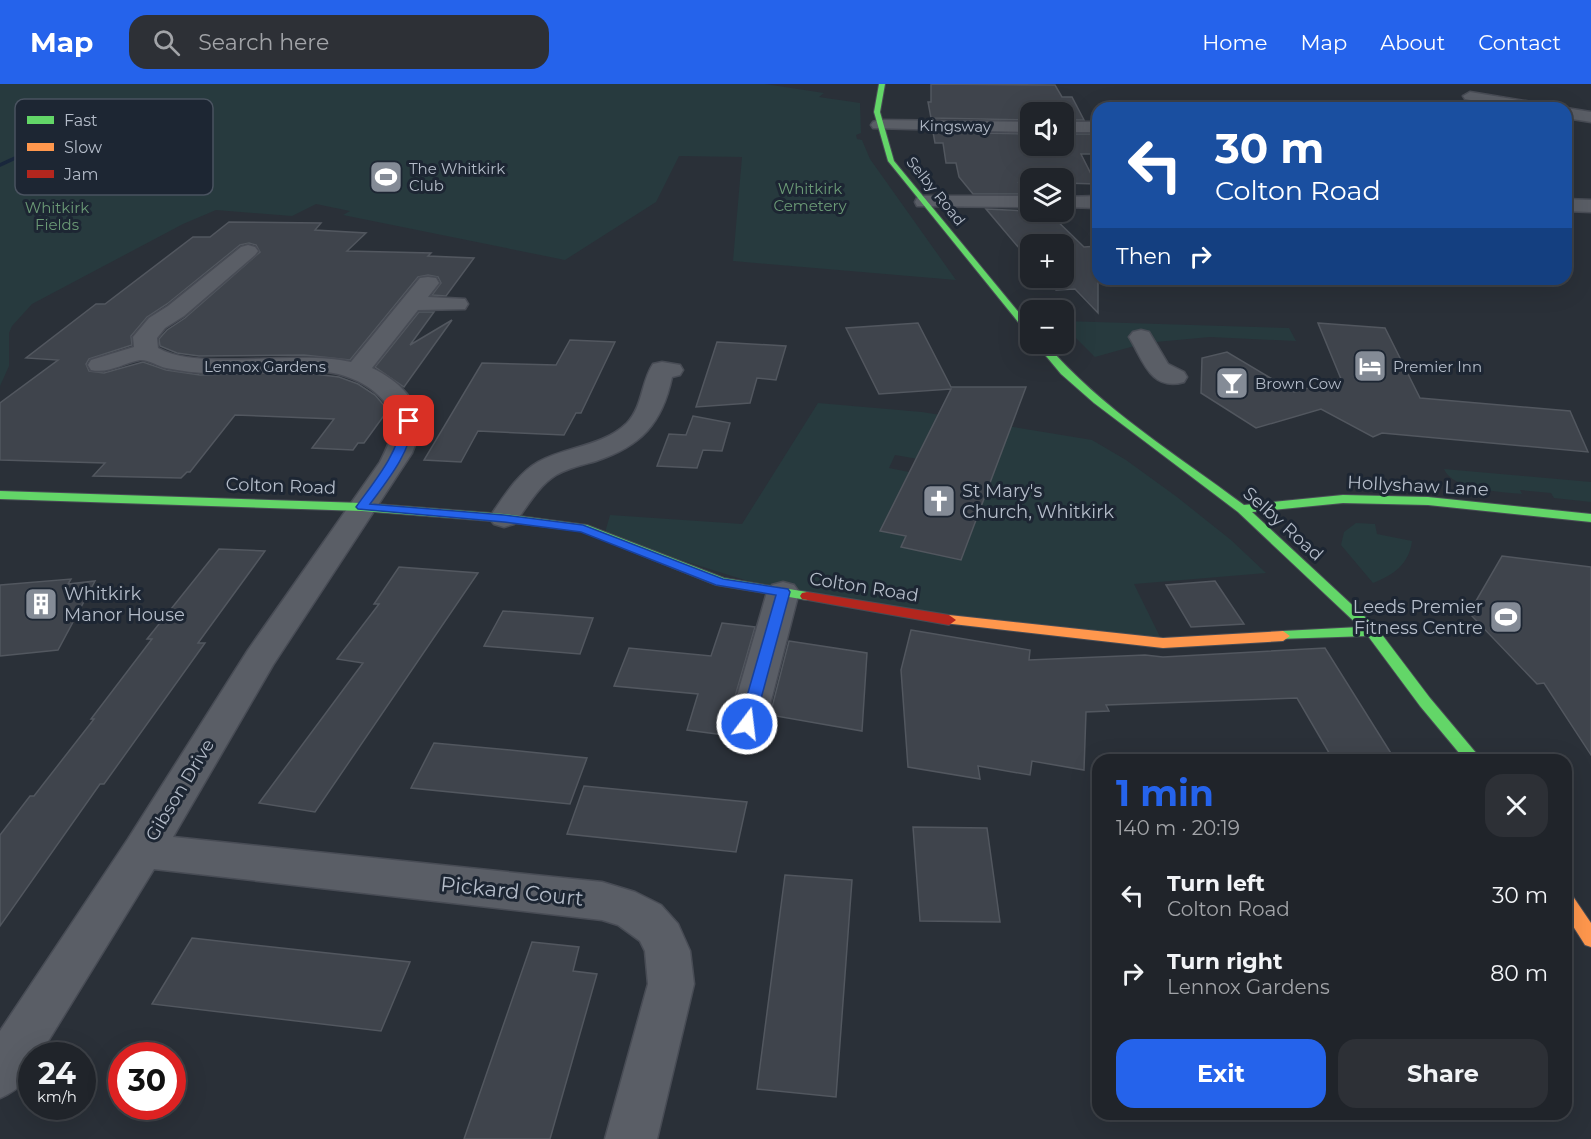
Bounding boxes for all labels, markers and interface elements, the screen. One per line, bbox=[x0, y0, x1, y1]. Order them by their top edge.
search box bbox=[129, 15, 549, 69]
text: Map bbox=[30, 25, 93, 59]
icon: search bbox=[150, 26, 183, 59]
text: Search here bbox=[198, 29, 329, 56]
text: Home bbox=[1202, 30, 1267, 55]
text: Map bbox=[1300, 30, 1347, 55]
text: About bbox=[1380, 30, 1445, 55]
text: Contact bbox=[1478, 30, 1561, 55]
legend bbox=[15, 99, 213, 195]
map controls bbox=[1020, 102, 1074, 354]
button: sound bbox=[1020, 102, 1074, 156]
text: Fast bbox=[64, 111, 98, 130]
street label: Kingsway bbox=[919, 116, 992, 136]
text: 30 m bbox=[1215, 122, 1324, 174]
icon: left bbox=[1116, 126, 1194, 204]
text: Slow bbox=[64, 138, 102, 157]
street label: Selby Road bbox=[902, 153, 970, 229]
sports icon: The Whitkirk Club bbox=[368, 159, 404, 195]
place label: The Whitkirk Club bbox=[409, 159, 505, 195]
text: Jam bbox=[63, 165, 98, 184]
button: layers bbox=[1020, 168, 1074, 222]
text: Colton Road bbox=[1215, 174, 1381, 207]
park label: Whitkirk Cemetery bbox=[773, 179, 847, 215]
park label: Whitkirk Fields bbox=[25, 198, 89, 234]
button: + bbox=[1020, 234, 1074, 288]
icon: right bbox=[1184, 240, 1217, 273]
text: Then bbox=[1116, 243, 1172, 270]
button: − bbox=[1020, 300, 1074, 354]
hotel icon: Premier Inn bbox=[1352, 348, 1388, 384]
street label: Lennox Gardens bbox=[204, 357, 326, 376]
place label: Premier Inn bbox=[1393, 357, 1482, 376]
bar icon: Brown Cow bbox=[1214, 365, 1250, 401]
place label: Brown Cow bbox=[1255, 374, 1342, 393]
pin bbox=[383, 395, 434, 446]
icon: arrive bbox=[392, 404, 425, 437]
street label: Hollyshaw Lane bbox=[1347, 471, 1489, 501]
street label: Colton Road bbox=[225, 473, 337, 499]
place label: St Mary's Church, Whitkirk bbox=[962, 480, 1114, 523]
street label: Selby Road bbox=[1238, 482, 1328, 566]
church icon: St Mary's Church, Whitkirk bbox=[921, 483, 957, 519]
street label: Colton Road bbox=[808, 567, 920, 607]
place label: Whitkirk Manor House bbox=[64, 583, 185, 626]
building icon: Whitkirk Manor House bbox=[23, 586, 59, 622]
place label: Leeds Premier Fitness Centre bbox=[1353, 596, 1483, 639]
sports icon: Leeds Premier Fitness Centre bbox=[1488, 599, 1524, 635]
position arrow bbox=[715, 692, 779, 756]
street label: Gibson Drive bbox=[141, 735, 219, 845]
text: 1 min bbox=[1116, 771, 1214, 815]
button: close bbox=[1485, 774, 1548, 837]
text: 140 m · 20:19 bbox=[1116, 816, 1240, 840]
text: Turn left bbox=[1167, 870, 1265, 897]
street label: Pickard Court bbox=[439, 871, 585, 911]
icon: left bbox=[1116, 879, 1149, 912]
text: 30 m bbox=[1492, 882, 1548, 909]
text: Colton Road bbox=[1167, 897, 1290, 921]
text: Turn right bbox=[1167, 948, 1282, 975]
icon: right bbox=[1116, 957, 1149, 990]
text: 80 m bbox=[1490, 960, 1548, 987]
text: Lennox Gardens bbox=[1167, 975, 1330, 999]
button: Exit bbox=[1116, 1039, 1326, 1108]
button: Share bbox=[1338, 1039, 1548, 1108]
speed limit sign: 30 bbox=[108, 1042, 186, 1120]
text: 24 bbox=[38, 1055, 76, 1092]
text: km/h bbox=[37, 1087, 77, 1106]

